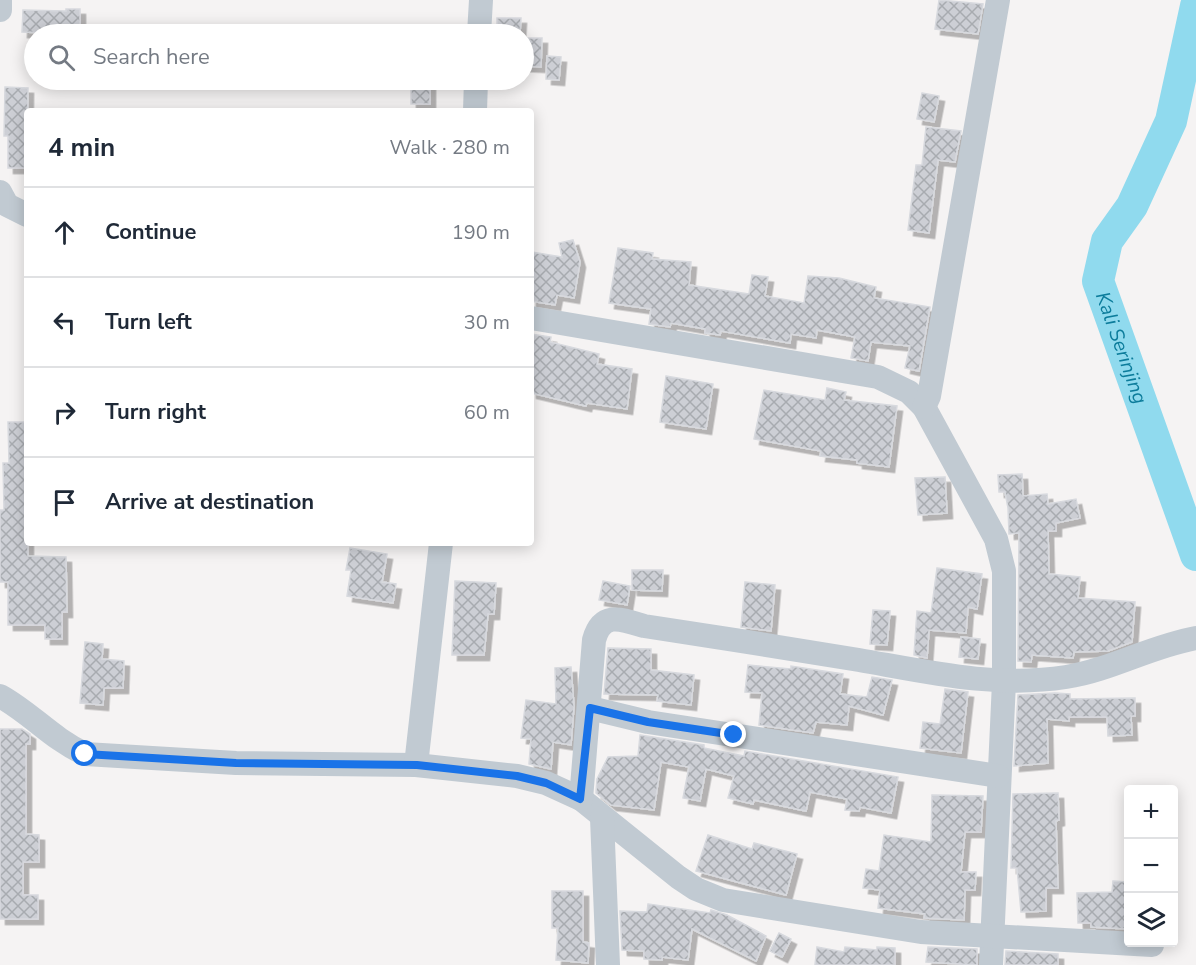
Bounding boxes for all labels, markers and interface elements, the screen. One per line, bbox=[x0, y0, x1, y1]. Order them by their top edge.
search box bbox=[24, 24, 534, 90]
icon: search bbox=[45, 41, 78, 74]
text: Search here bbox=[93, 42, 210, 72]
text: 4 min bbox=[48, 130, 115, 165]
text: Walk · 280 m bbox=[390, 134, 510, 161]
icon: ahead bbox=[48, 216, 81, 249]
text: Continue bbox=[105, 217, 196, 247]
text: 190 m bbox=[452, 219, 510, 246]
water label: Kali Serinjing bbox=[1089, 288, 1154, 408]
icon: left bbox=[48, 306, 81, 339]
text: Turn left bbox=[105, 307, 192, 337]
text: 30 m bbox=[464, 309, 510, 336]
icon: right bbox=[48, 396, 81, 429]
text: Turn right bbox=[105, 397, 206, 427]
text: 60 m bbox=[464, 399, 510, 426]
icon: arrive bbox=[48, 486, 81, 519]
text: Arrive at destination bbox=[105, 487, 314, 517]
route end bbox=[720, 721, 746, 747]
route start bbox=[71, 740, 97, 766]
map controls bbox=[1124, 785, 1178, 947]
button: + bbox=[1124, 785, 1178, 839]
button: − bbox=[1124, 839, 1178, 893]
button: layers bbox=[1124, 893, 1178, 947]

